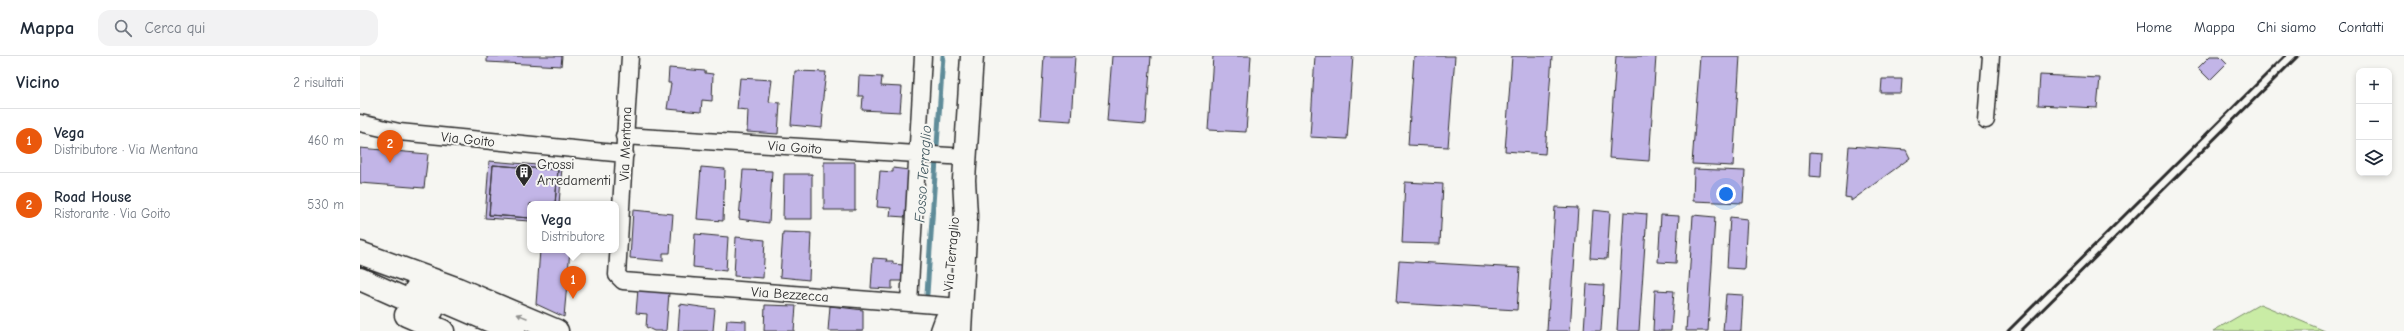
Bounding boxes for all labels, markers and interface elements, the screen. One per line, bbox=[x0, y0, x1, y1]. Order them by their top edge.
search box bbox=[98, 10, 378, 46]
text: Mappa bbox=[20, 17, 74, 39]
icon: search bbox=[112, 17, 134, 39]
text: Cerca qui bbox=[144, 19, 205, 37]
text: Home bbox=[2136, 19, 2172, 36]
text: Mappa bbox=[2194, 19, 2235, 36]
text: Chi siamo bbox=[2257, 19, 2316, 36]
text: Contatti bbox=[2338, 19, 2384, 36]
map controls bbox=[2356, 68, 2392, 176]
button: + bbox=[2356, 68, 2392, 104]
text: Vicino bbox=[16, 73, 59, 92]
text: 2 risultati bbox=[293, 75, 344, 90]
button: − bbox=[2356, 104, 2392, 140]
street label: Via Mentana bbox=[616, 106, 635, 182]
text: Vega bbox=[54, 124, 84, 142]
water label: Fosso Terraglio bbox=[911, 125, 935, 223]
street label: Via Goito bbox=[440, 128, 496, 151]
pin: 2 bbox=[377, 130, 403, 163]
text: 1 bbox=[26, 133, 32, 148]
text: 460 m bbox=[308, 133, 344, 148]
street label: Via Goito bbox=[767, 137, 823, 158]
button: layers bbox=[2356, 140, 2392, 176]
text: Distributore · Via Mentana bbox=[54, 142, 198, 157]
place label: Grossi Arredamenti bbox=[537, 156, 611, 189]
building icon: Grossi Arredamenti bbox=[514, 162, 534, 187]
your location bbox=[1716, 184, 1736, 204]
text: Road House bbox=[54, 188, 131, 206]
text: 2 bbox=[26, 197, 32, 212]
text: 530 m bbox=[307, 197, 344, 212]
popup bbox=[527, 201, 619, 253]
text: Ristorante · Via Goito bbox=[54, 206, 170, 221]
text: Vega bbox=[541, 211, 572, 229]
street label: Via Terraglio bbox=[940, 216, 963, 292]
text: Distributore bbox=[541, 229, 605, 244]
pin: 1 bbox=[560, 266, 586, 299]
street label: Via Bezzecca bbox=[751, 283, 829, 306]
one-way arrow bbox=[515, 312, 527, 318]

